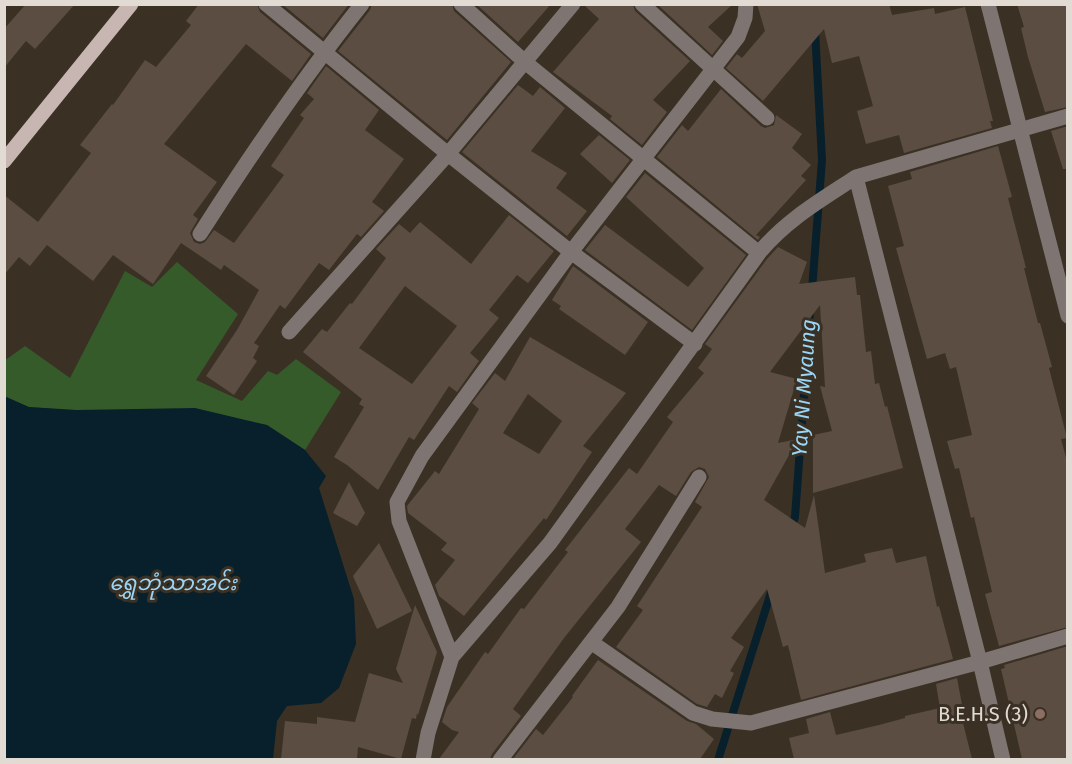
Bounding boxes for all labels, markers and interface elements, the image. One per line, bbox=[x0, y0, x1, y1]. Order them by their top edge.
water label: Yay Ni Myaung bbox=[786, 318, 822, 458]
water label: ရွှေဘုံသာအင်း bbox=[109, 568, 239, 600]
place label: B.E.H.S (3) bbox=[938, 702, 1028, 726]
marker: B.E.H.S (3) bbox=[1033, 707, 1047, 721]

